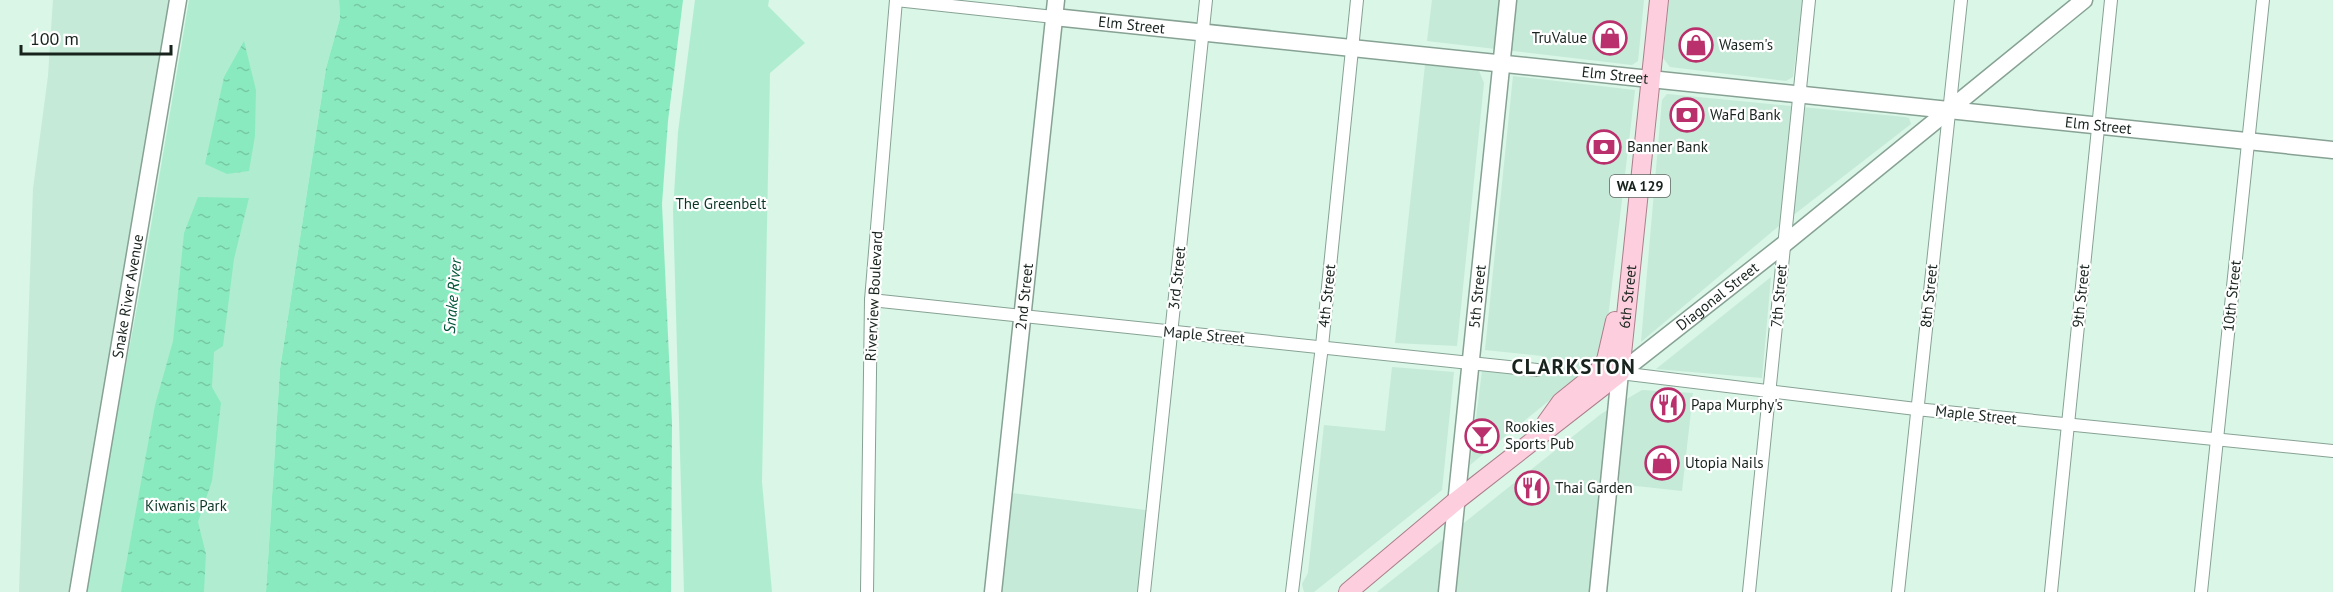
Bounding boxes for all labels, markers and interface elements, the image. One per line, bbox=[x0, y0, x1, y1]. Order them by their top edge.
street label: Elm Street bbox=[1097, 12, 1166, 37]
scale bar bbox=[21, 18, 171, 56]
shop icon: TruValue bbox=[1592, 20, 1628, 56]
text: 100 m bbox=[30, 27, 79, 50]
shop icon: Wasem's bbox=[1678, 27, 1714, 63]
place label: TruValue bbox=[1532, 28, 1587, 47]
place label: Wasem's bbox=[1719, 35, 1773, 54]
street label: Elm Street bbox=[1581, 62, 1649, 88]
bank icon: WaFd Bank bbox=[1669, 97, 1705, 133]
place label: WaFd Bank bbox=[1710, 105, 1781, 124]
street label: Elm Street bbox=[2064, 112, 2133, 138]
bank icon: Banner Bank bbox=[1586, 129, 1622, 165]
place label: Banner Bank bbox=[1627, 137, 1709, 156]
road number: WA 129 bbox=[1610, 175, 1670, 197]
park label: The Greenbelt bbox=[676, 194, 766, 213]
street label: Riverview Boulevard bbox=[861, 230, 886, 362]
street label: Snake River Avenue bbox=[108, 233, 147, 360]
street label: 3rd Street bbox=[1164, 245, 1189, 311]
water label: Snake River bbox=[439, 256, 465, 334]
street label: Diagonal Street bbox=[1672, 258, 1762, 334]
street label: 10th Street bbox=[2218, 259, 2245, 333]
street label: 2nd Street bbox=[1011, 262, 1037, 331]
street label: 4th Street bbox=[1314, 263, 1339, 329]
street label: 8th Street bbox=[1916, 263, 1941, 329]
street label: 9th Street bbox=[2068, 263, 2093, 329]
street label: 5th Street bbox=[1464, 264, 1490, 329]
street label: 6th Street bbox=[1615, 264, 1640, 329]
street label: 7th Street bbox=[1766, 264, 1791, 328]
street label: Maple Street bbox=[1162, 321, 1246, 348]
district label: CLARKSTON bbox=[1512, 353, 1636, 380]
restaurant icon: Papa Murphy's bbox=[1650, 387, 1686, 423]
place label: Papa Murphy's bbox=[1691, 395, 1783, 414]
street label: Maple Street bbox=[1934, 401, 2018, 428]
place label: Rookies Sports Pub bbox=[1505, 417, 1574, 453]
bar icon: Rookies Sports Pub bbox=[1464, 418, 1500, 454]
shop icon: Utopia Nails bbox=[1644, 445, 1680, 481]
place label: Utopia Nails bbox=[1685, 453, 1764, 472]
restaurant icon: Thai Garden bbox=[1514, 470, 1550, 506]
place label: Thai Garden bbox=[1555, 478, 1633, 497]
park label: Kiwanis Park bbox=[145, 496, 228, 515]

